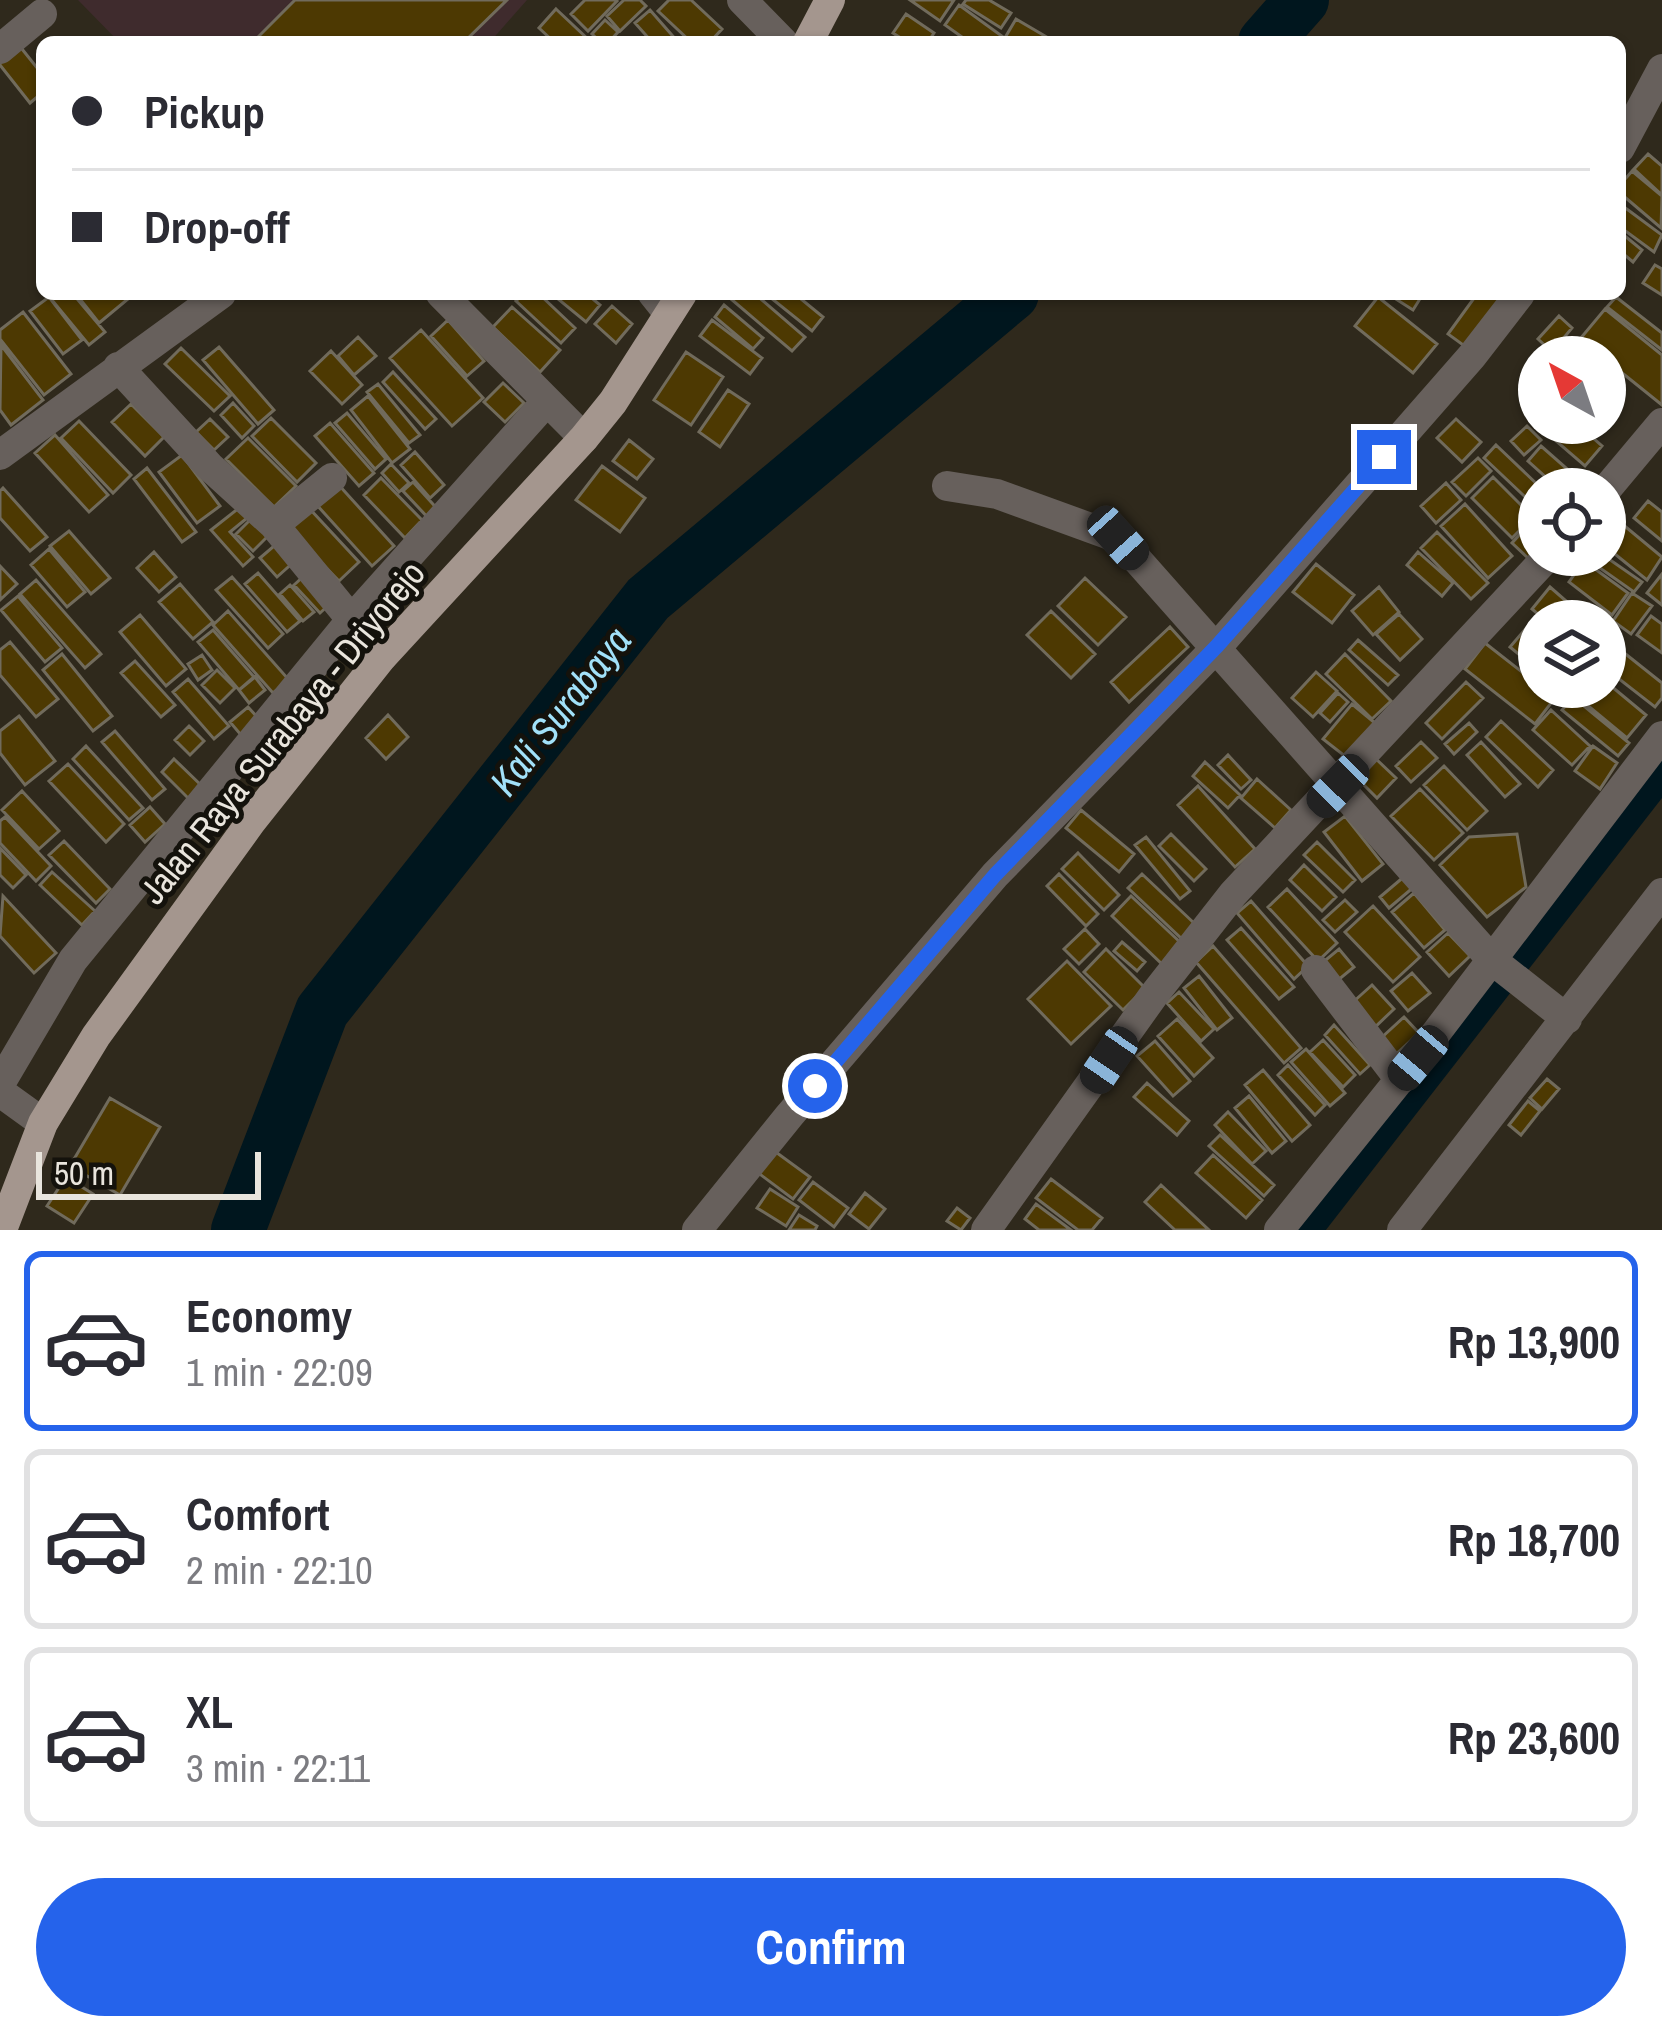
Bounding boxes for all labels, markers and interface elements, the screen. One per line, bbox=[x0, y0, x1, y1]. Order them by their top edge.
text: Pickup bbox=[144, 81, 265, 142]
text: Drop-off bbox=[144, 196, 290, 257]
north arrow bbox=[1518, 336, 1626, 444]
map controls bbox=[1518, 336, 1626, 708]
route end bbox=[1357, 430, 1411, 484]
button: locate bbox=[1518, 468, 1626, 576]
car bbox=[1081, 499, 1155, 577]
street label: Jalan Raya Surabaya - Driyorejo bbox=[129, 550, 435, 914]
button: layers bbox=[1518, 600, 1626, 708]
water label: Kali Surabaya bbox=[478, 616, 642, 806]
car bbox=[1300, 748, 1376, 824]
car bbox=[1381, 1019, 1455, 1097]
car bbox=[1074, 1020, 1144, 1100]
route start bbox=[788, 1059, 842, 1113]
scale bar bbox=[36, 1146, 261, 1199]
text: 50 m bbox=[54, 1151, 114, 1195]
text: Economy bbox=[186, 1285, 352, 1346]
icon: car bbox=[42, 1287, 150, 1395]
text: Rp 13,900 bbox=[1448, 1311, 1620, 1372]
text: 1 min · 22:09 bbox=[186, 1346, 373, 1398]
text: Comfort bbox=[186, 1483, 329, 1544]
icon: car bbox=[42, 1485, 150, 1593]
text: Rp 18,700 bbox=[1448, 1509, 1620, 1570]
text: 2 min · 22:10 bbox=[186, 1544, 373, 1596]
text: XL bbox=[186, 1681, 233, 1742]
icon: car bbox=[42, 1683, 150, 1791]
text: Rp 23,600 bbox=[1448, 1707, 1620, 1768]
text: 3 min · 22:11 bbox=[186, 1742, 370, 1794]
button: Confirm bbox=[36, 1878, 1626, 2016]

